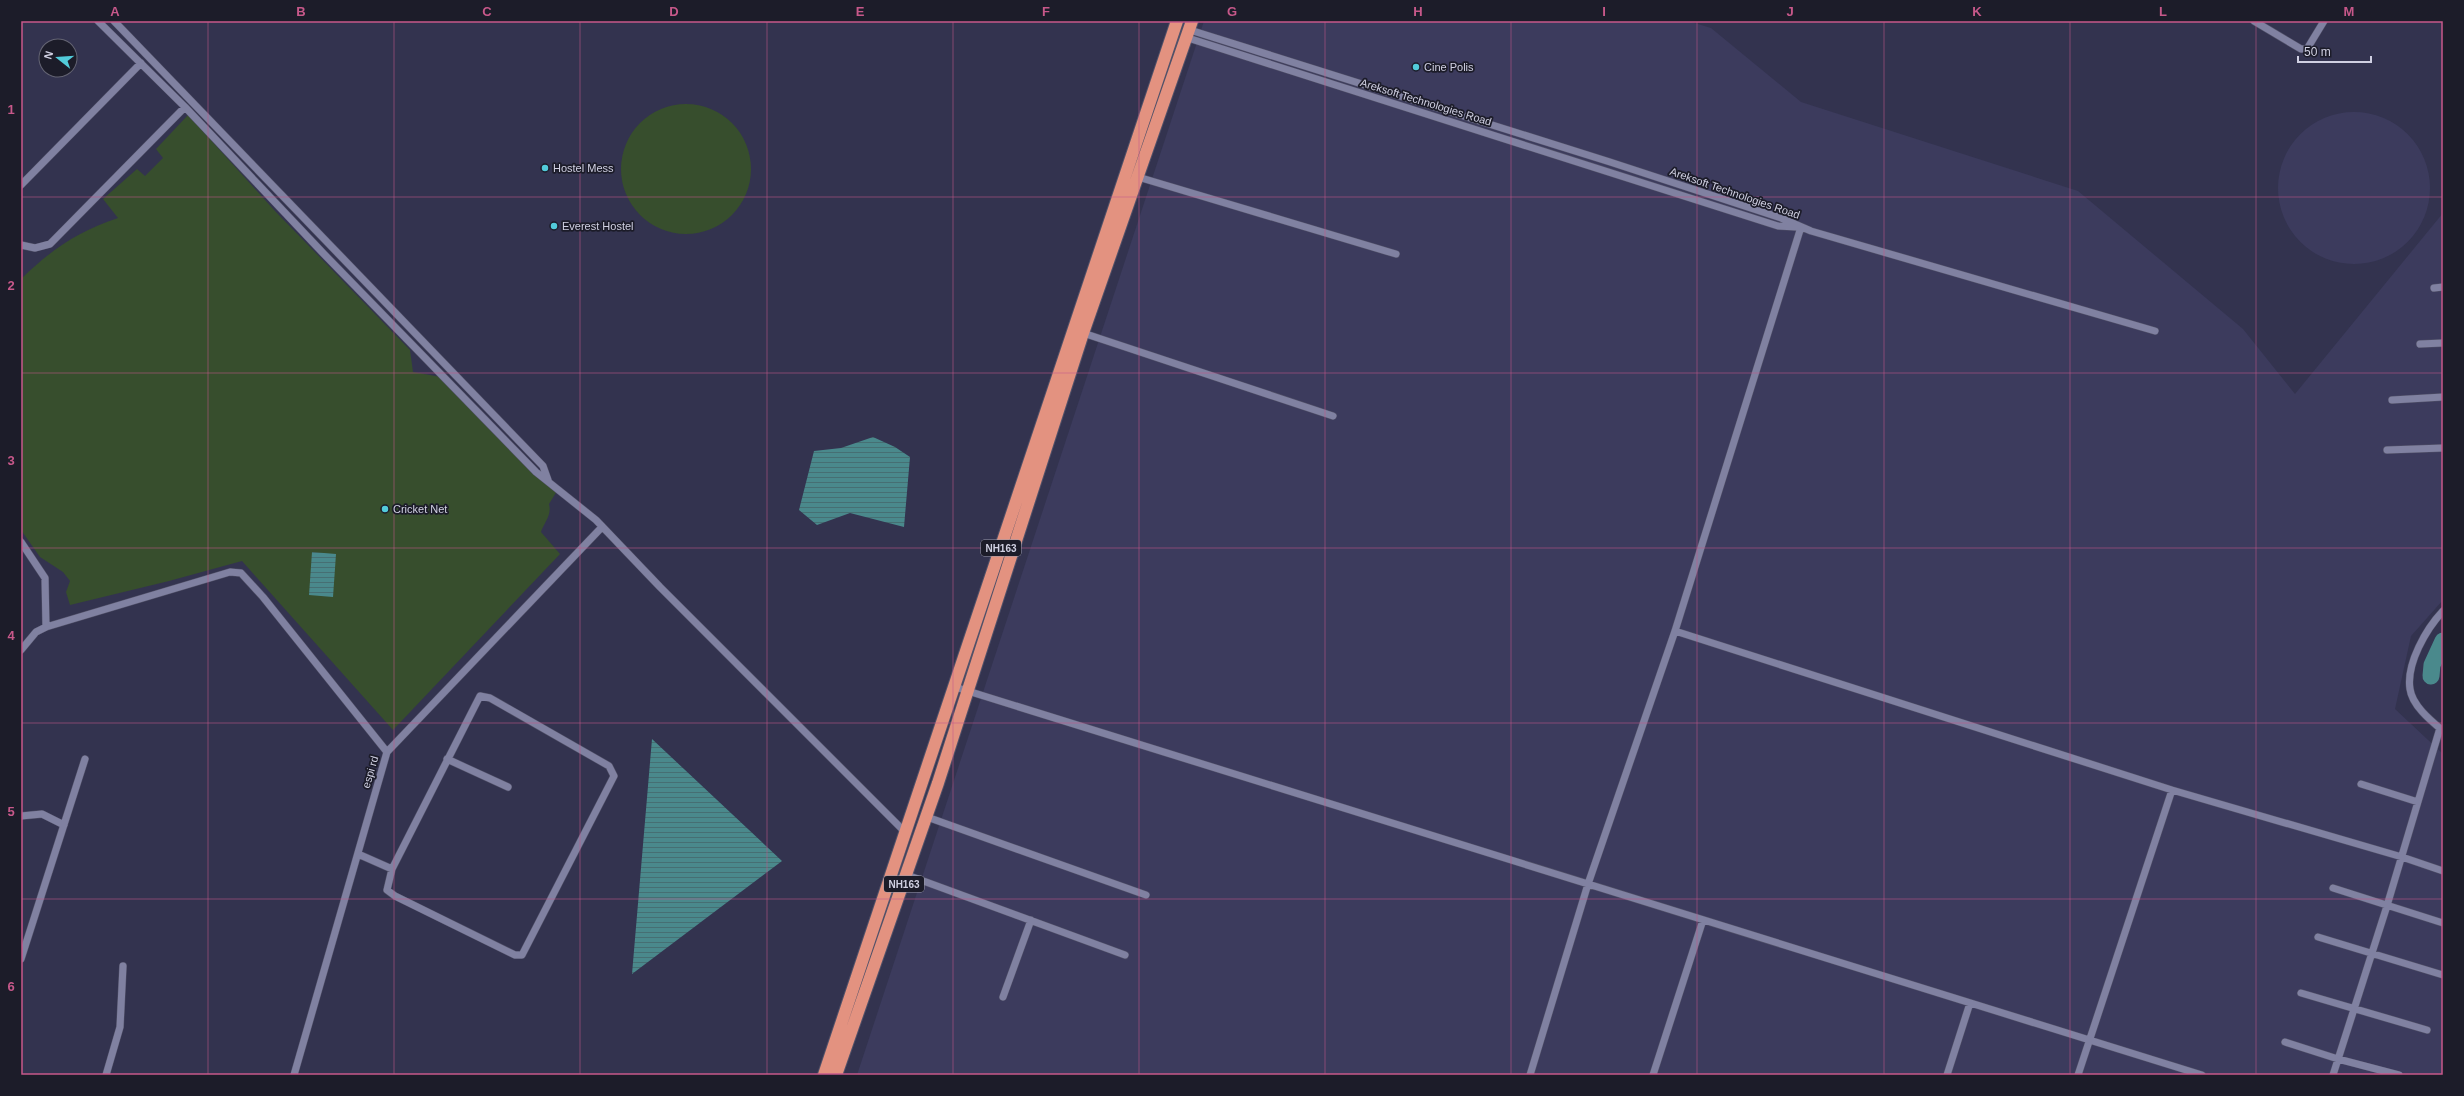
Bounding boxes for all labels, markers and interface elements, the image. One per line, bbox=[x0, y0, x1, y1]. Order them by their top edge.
text: A bbox=[110, 4, 120, 19]
text: B bbox=[296, 4, 306, 19]
text: C bbox=[482, 4, 492, 19]
text: D bbox=[669, 4, 679, 19]
text: E bbox=[856, 4, 865, 19]
text: F bbox=[1042, 4, 1050, 19]
text: G bbox=[1227, 4, 1237, 19]
text: H bbox=[1413, 4, 1423, 19]
text: I bbox=[1602, 4, 1606, 19]
text: J bbox=[1786, 4, 1794, 19]
text: K bbox=[1972, 4, 1982, 19]
text: L bbox=[2159, 4, 2167, 19]
text: M bbox=[2344, 4, 2354, 19]
north arrow bbox=[38, 38, 78, 78]
scale bar bbox=[2298, 38, 2371, 64]
text: 50 m bbox=[2304, 45, 2331, 59]
text: N bbox=[42, 49, 55, 61]
place label: Cine Polis bbox=[1424, 61, 1474, 73]
marker: Cine Polis bbox=[1411, 62, 1421, 72]
street label: Areksoft Technologies Road bbox=[1359, 76, 1493, 128]
text: 1 bbox=[7, 102, 15, 117]
place label: Hostel Mess bbox=[553, 162, 614, 174]
marker: Hostel Mess bbox=[540, 163, 550, 173]
street label: Areksoft Technologies Road bbox=[1668, 165, 1802, 221]
place label: Everest Hostel bbox=[562, 220, 634, 232]
marker: Everest Hostel bbox=[549, 221, 559, 231]
text: 2 bbox=[7, 278, 15, 293]
text: 3 bbox=[7, 453, 15, 468]
place label: Cricket Net bbox=[393, 503, 447, 515]
marker: Cricket Net bbox=[380, 504, 390, 514]
road number: NH163 bbox=[981, 540, 1021, 556]
text: 4 bbox=[7, 628, 15, 643]
street label: espi rd bbox=[360, 754, 380, 790]
text: 5 bbox=[7, 804, 15, 819]
road number: NH163 bbox=[884, 876, 924, 892]
text: 6 bbox=[7, 979, 15, 994]

